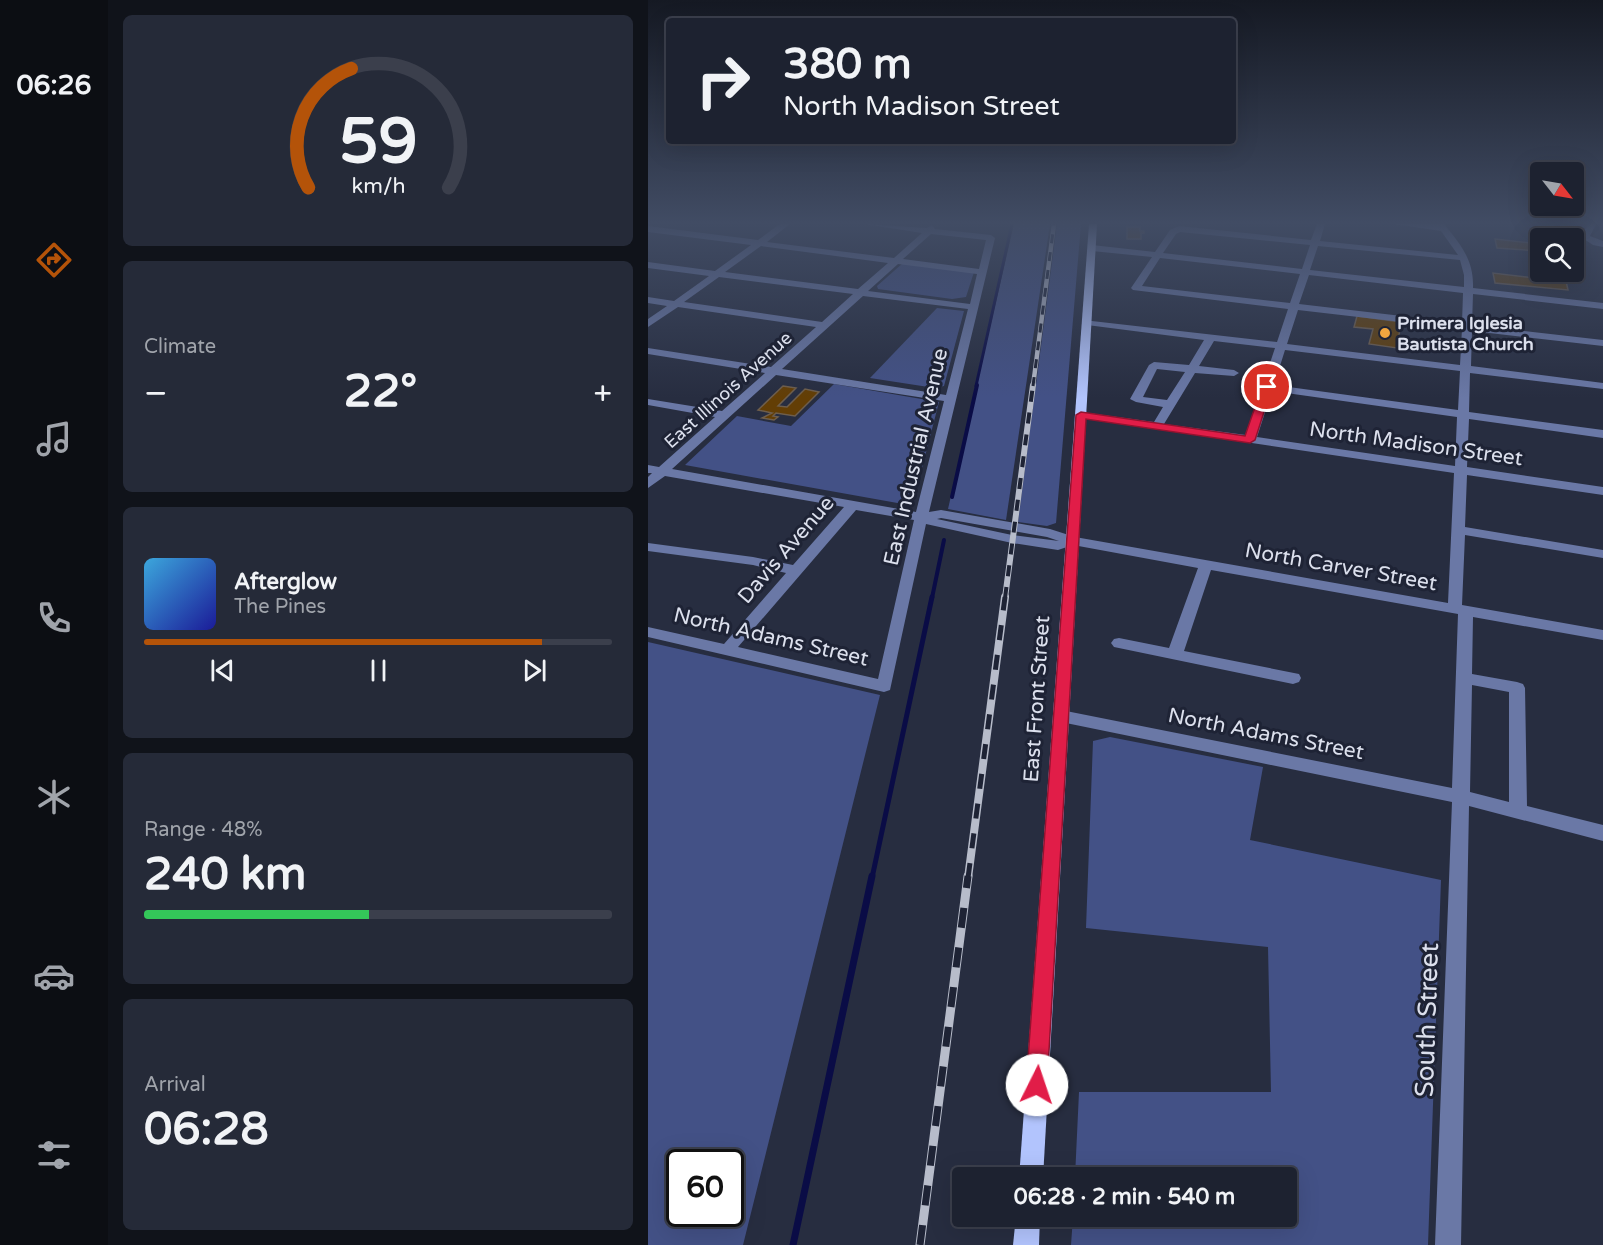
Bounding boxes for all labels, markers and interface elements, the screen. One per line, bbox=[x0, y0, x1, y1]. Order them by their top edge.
text: 380 m bbox=[783, 39, 912, 90]
icon: right bbox=[684, 42, 762, 120]
text: 06:26 bbox=[17, 69, 91, 102]
text: North Madison Street bbox=[783, 90, 1060, 123]
text: 59 bbox=[339, 105, 417, 180]
north arrow bbox=[1530, 162, 1584, 216]
map controls bbox=[1530, 162, 1584, 282]
text: km/h bbox=[351, 173, 405, 199]
button: search bbox=[1530, 228, 1584, 282]
icon: directions bbox=[33, 239, 75, 281]
place label: Primera Iglesia Bautista Church bbox=[1397, 312, 1534, 355]
marker: Primera Iglesia Bautista Church bbox=[1378, 326, 1392, 340]
street label: East Illinois Avenue bbox=[660, 327, 796, 453]
text: Climate bbox=[144, 335, 216, 359]
street label: East Industrial Avenue bbox=[879, 346, 953, 568]
pin bbox=[1241, 361, 1292, 412]
text: 22° bbox=[344, 365, 417, 419]
icon: arrive bbox=[1250, 370, 1283, 403]
text: − bbox=[144, 374, 168, 413]
text: + bbox=[593, 374, 612, 413]
street label: North Madison Street bbox=[1308, 417, 1524, 471]
icon: music bbox=[33, 418, 75, 460]
street label: Davis Avenue bbox=[733, 491, 840, 609]
street label: North Carver Street bbox=[1243, 538, 1439, 596]
text: Afterglow bbox=[234, 569, 337, 595]
text: The Pines bbox=[234, 595, 326, 619]
icon: phone bbox=[33, 597, 75, 639]
street label: North Adams Street bbox=[671, 602, 871, 672]
street label: East Front Street bbox=[1019, 615, 1055, 783]
icon: previous bbox=[206, 654, 239, 687]
icon: pause bbox=[362, 654, 395, 687]
icon: next bbox=[518, 654, 551, 687]
street label: North Adams Street bbox=[1166, 703, 1366, 765]
icon: climate bbox=[33, 776, 75, 818]
text: Range · 48% bbox=[144, 818, 263, 842]
text: 240 km bbox=[144, 848, 306, 902]
street label: South Street bbox=[1409, 942, 1445, 1098]
icon: car bbox=[33, 955, 75, 997]
position arrow bbox=[1005, 1053, 1069, 1117]
text: Arrival bbox=[144, 1073, 206, 1097]
text: 06:28 bbox=[144, 1103, 269, 1157]
icon: filters bbox=[33, 1134, 75, 1176]
speed limit sign: 60 bbox=[666, 1149, 744, 1227]
text: 06:28 · 2 min · 540 m bbox=[1014, 1184, 1235, 1210]

